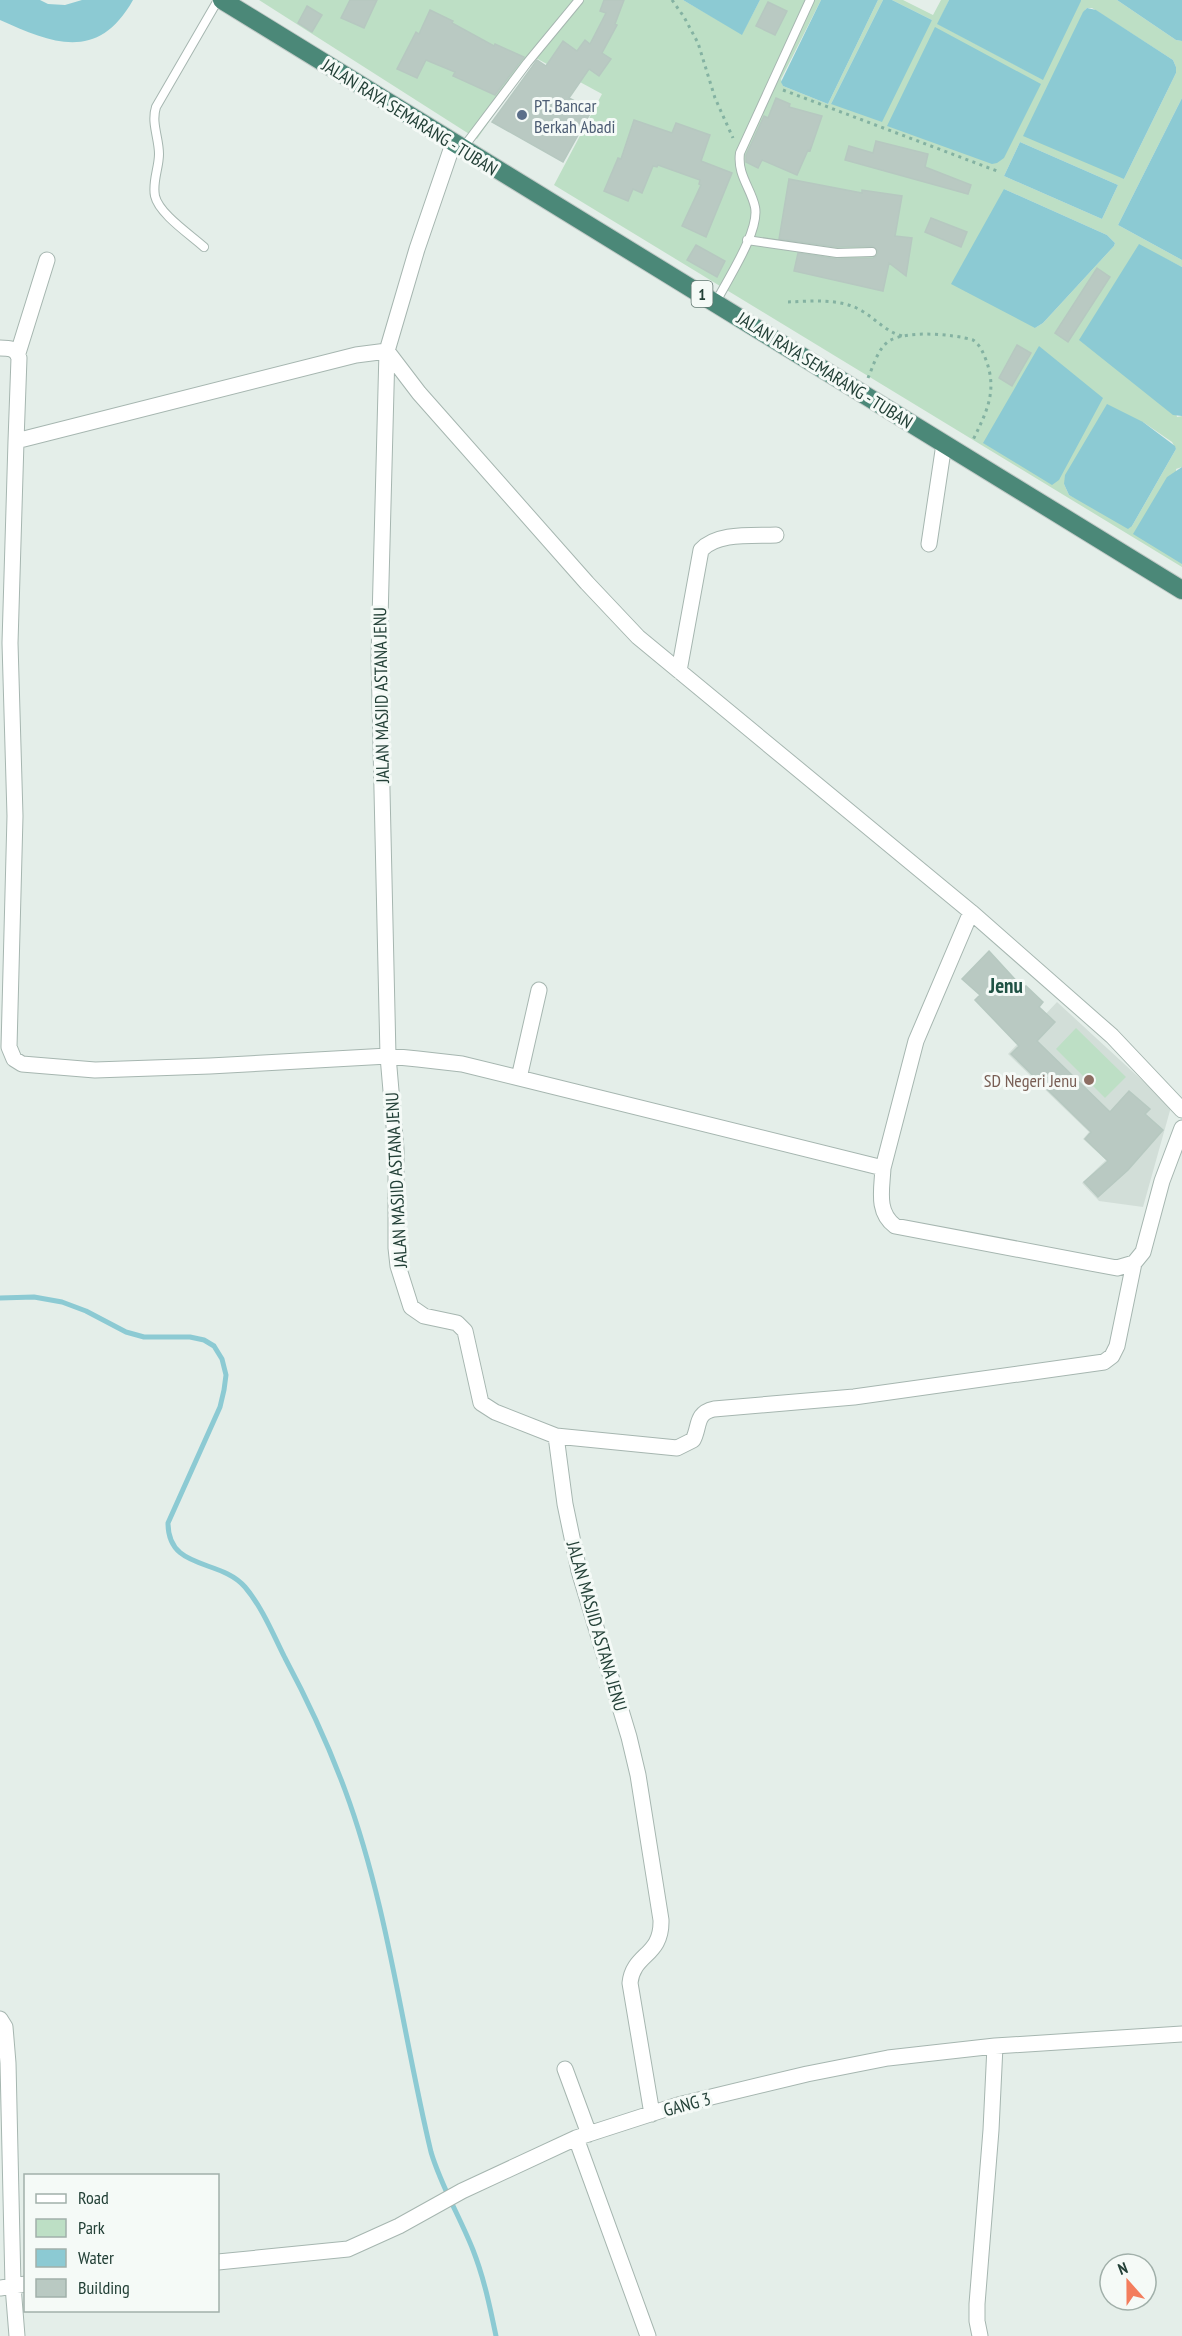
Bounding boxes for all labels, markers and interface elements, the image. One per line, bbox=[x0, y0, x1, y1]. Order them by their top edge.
street label: JALAN RAYA SEMARANG - TUBAN bbox=[317, 53, 502, 180]
place label: PT. Bancar Berkah Abadi bbox=[534, 94, 616, 138]
marker: PT. Bancar Berkah Abadi bbox=[515, 108, 529, 122]
road number: 1 bbox=[692, 281, 712, 307]
street label: JALAN RAYA SEMARANG - TUBAN bbox=[732, 306, 917, 433]
street label: JALAN MASJID ASTANA JENU bbox=[368, 607, 394, 784]
district label: Jenu bbox=[988, 972, 1023, 999]
place label: SD Negeri Jenu bbox=[984, 1069, 1077, 1092]
marker: SD Negeri Jenu bbox=[1082, 1073, 1096, 1087]
street label: JALAN MASJID ASTANA JENU bbox=[380, 1092, 412, 1269]
street label: JALAN MASJID ASTANA JENU bbox=[561, 1537, 632, 1714]
street label: GANG 3 bbox=[661, 2087, 713, 2121]
legend bbox=[24, 2174, 219, 2312]
text: Road bbox=[78, 2186, 109, 2209]
text: Park bbox=[78, 2216, 105, 2239]
text: Water bbox=[78, 2246, 114, 2269]
north arrow bbox=[1098, 2252, 1158, 2312]
text: N bbox=[1115, 2257, 1130, 2279]
text: Building bbox=[78, 2276, 130, 2299]

